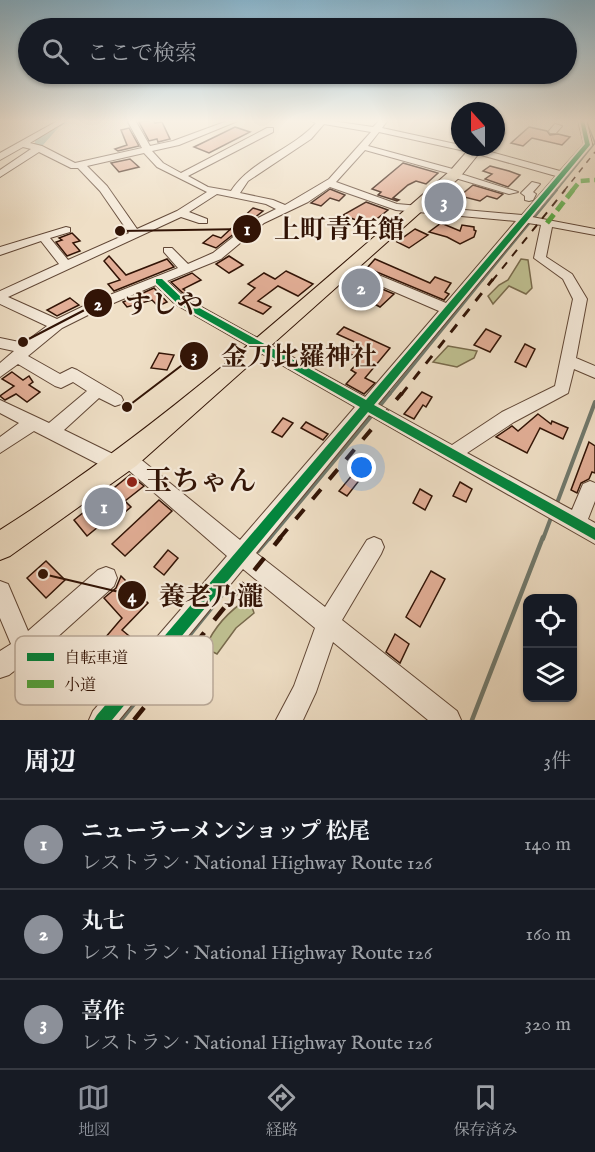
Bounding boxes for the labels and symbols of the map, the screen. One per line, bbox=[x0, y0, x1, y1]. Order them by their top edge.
north arrow bbox=[451, 102, 505, 156]
pin: 3 bbox=[424, 180, 464, 224]
callout: 上町青年館 bbox=[232, 207, 416, 251]
text: 上町青年館 bbox=[274, 214, 404, 247]
text: 1 bbox=[244, 219, 251, 242]
pin: 2 bbox=[342, 266, 380, 310]
callout: すしや bbox=[83, 281, 215, 325]
text: すしや bbox=[125, 289, 203, 322]
text: 2 bbox=[94, 294, 103, 317]
callout: 金刀比羅神社 bbox=[179, 334, 389, 378]
text: 金刀比羅神社 bbox=[221, 341, 377, 374]
text: 3 bbox=[191, 346, 197, 369]
your location bbox=[347, 453, 376, 482]
place label: 玉ちゃん bbox=[144, 465, 256, 500]
marker: 玉ちゃん bbox=[125, 475, 139, 489]
pin: 1 bbox=[84, 484, 124, 530]
callout: 養老乃瀧 bbox=[117, 573, 275, 617]
text: 養老乃瀧 bbox=[159, 581, 263, 614]
text: 4 bbox=[128, 586, 138, 609]
legend bbox=[15, 636, 213, 705]
text: 自転車道 bbox=[64, 649, 128, 669]
text: 小道 bbox=[64, 676, 96, 696]

